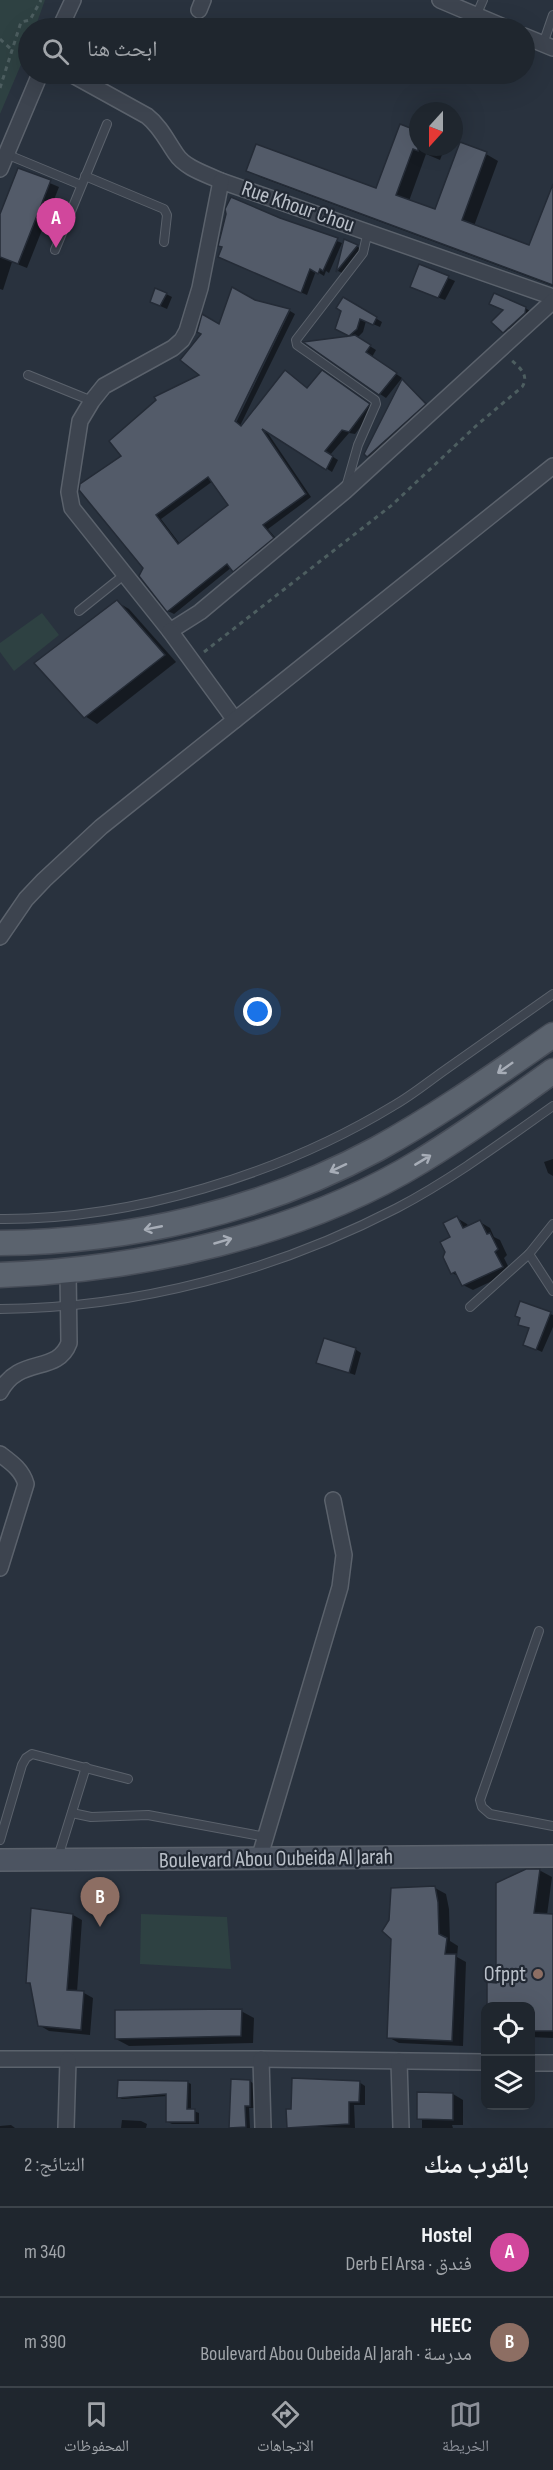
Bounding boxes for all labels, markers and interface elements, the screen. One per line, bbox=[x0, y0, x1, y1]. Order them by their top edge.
search box bbox=[18, 18, 535, 84]
icon: search bbox=[39, 35, 72, 68]
text: ابحث هنا bbox=[87, 36, 158, 63]
north arrow bbox=[409, 102, 463, 156]
street label: Rue Khour Chou bbox=[238, 175, 358, 239]
pin: A bbox=[36, 198, 76, 248]
your location bbox=[243, 997, 272, 1026]
one-way arrow bbox=[497, 1062, 514, 1074]
one-way arrow bbox=[414, 1153, 431, 1165]
one-way arrow bbox=[329, 1164, 347, 1175]
one-way arrow bbox=[144, 1223, 163, 1234]
one-way arrow bbox=[214, 1235, 233, 1247]
street label: Boulevard Abou Oubeida Al Jarah bbox=[159, 1843, 393, 1875]
pin: B bbox=[80, 1878, 120, 1927]
place label: Ofppt bbox=[484, 1961, 526, 1988]
marker: Ofppt bbox=[531, 1967, 545, 1981]
map controls bbox=[481, 2002, 535, 2110]
button: locate bbox=[481, 2002, 535, 2056]
button: layers bbox=[481, 2056, 535, 2110]
text: بالقرب منك bbox=[423, 2150, 529, 2181]
text: النتائج: 2 bbox=[24, 2153, 85, 2177]
text: Hostel bbox=[421, 2222, 472, 2249]
text: 340 m bbox=[24, 2240, 66, 2264]
text: A bbox=[505, 2240, 514, 2264]
text: فندق · Derb El Arsa bbox=[346, 2252, 472, 2276]
text: HEEC bbox=[430, 2312, 472, 2339]
text: 390 m bbox=[24, 2330, 66, 2354]
text: B bbox=[505, 2330, 514, 2354]
text: مدرسة · Boulevard Abou Oubeida Al Jarah bbox=[200, 2342, 472, 2366]
tab: المحفوظات bbox=[64, 2398, 129, 2461]
tab: الاتجاهات bbox=[257, 2398, 314, 2461]
tab: الخريطة bbox=[442, 2398, 489, 2461]

